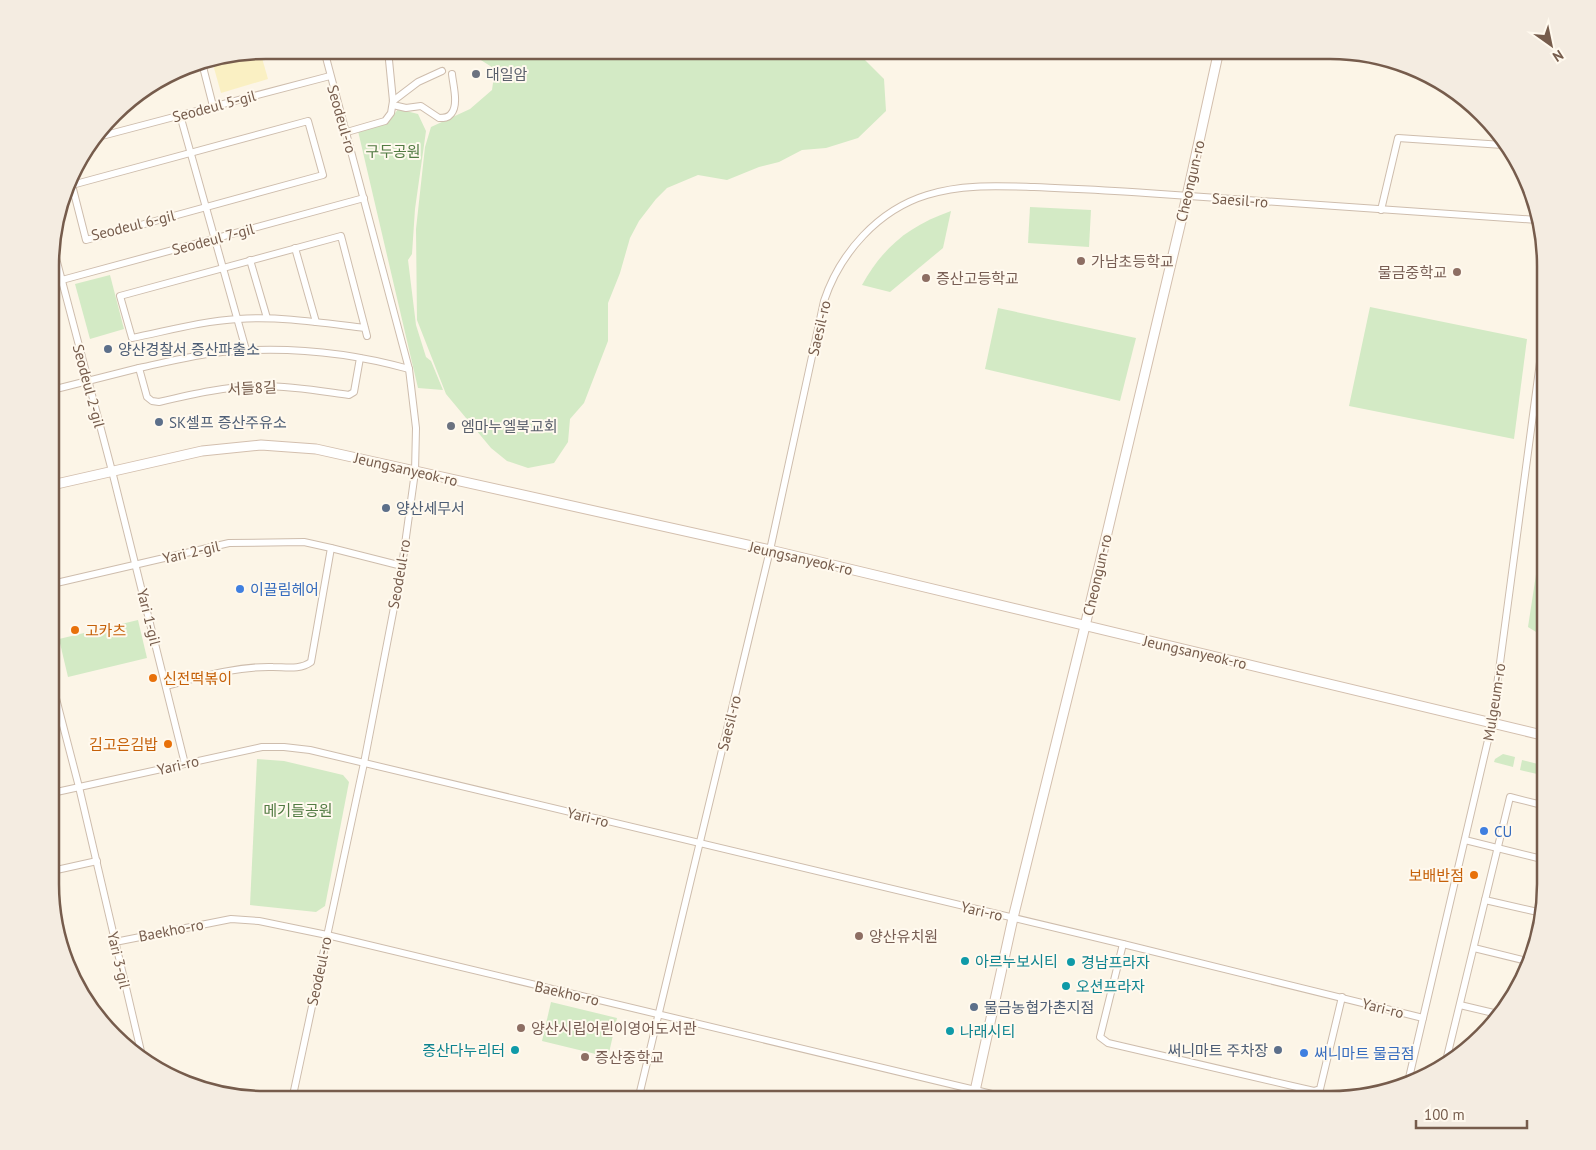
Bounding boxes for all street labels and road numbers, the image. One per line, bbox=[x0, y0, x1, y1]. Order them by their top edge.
street label: Seodeul-ro bbox=[323, 83, 361, 155]
street label: Seodeul 5-gil bbox=[170, 86, 258, 126]
street label: Cheongun-ro bbox=[1171, 138, 1209, 224]
street label: Saesil-ro bbox=[1211, 189, 1269, 211]
street label: Seodeul 6-gil bbox=[89, 205, 177, 245]
street label: Seodeul 7-gil bbox=[170, 219, 257, 259]
street label: Saesil-ro bbox=[803, 298, 835, 358]
street label: Seodeul 2-gil bbox=[69, 342, 109, 430]
street label: 서들8길 bbox=[227, 377, 277, 399]
street label: Jeungsanyeok-ro bbox=[351, 448, 460, 490]
street label: Cheongun-ro bbox=[1078, 532, 1116, 618]
street label: Yari 2-gil bbox=[161, 536, 222, 568]
street label: Jeungsanyeok-ro bbox=[746, 537, 855, 579]
street label: Seodeul-ro bbox=[384, 538, 414, 610]
street label: Yari 1-gil bbox=[133, 587, 165, 648]
street label: Jeungsanyeok-ro bbox=[1140, 631, 1249, 673]
street label: Mulgeum-ro bbox=[1478, 662, 1510, 742]
street label: Saesil-ro bbox=[713, 693, 745, 753]
street label: Yari-ro bbox=[155, 751, 201, 779]
street label: Yari-ro bbox=[565, 803, 611, 831]
street label: Yari-ro bbox=[959, 897, 1005, 925]
street label: Baekho-ro bbox=[137, 914, 205, 946]
street label: Yari 3-gil bbox=[103, 930, 135, 991]
street label: Seodeul-ro bbox=[302, 935, 336, 1007]
street label: Baekho-ro bbox=[533, 976, 601, 1010]
street label: Yari-ro bbox=[1360, 994, 1406, 1022]

